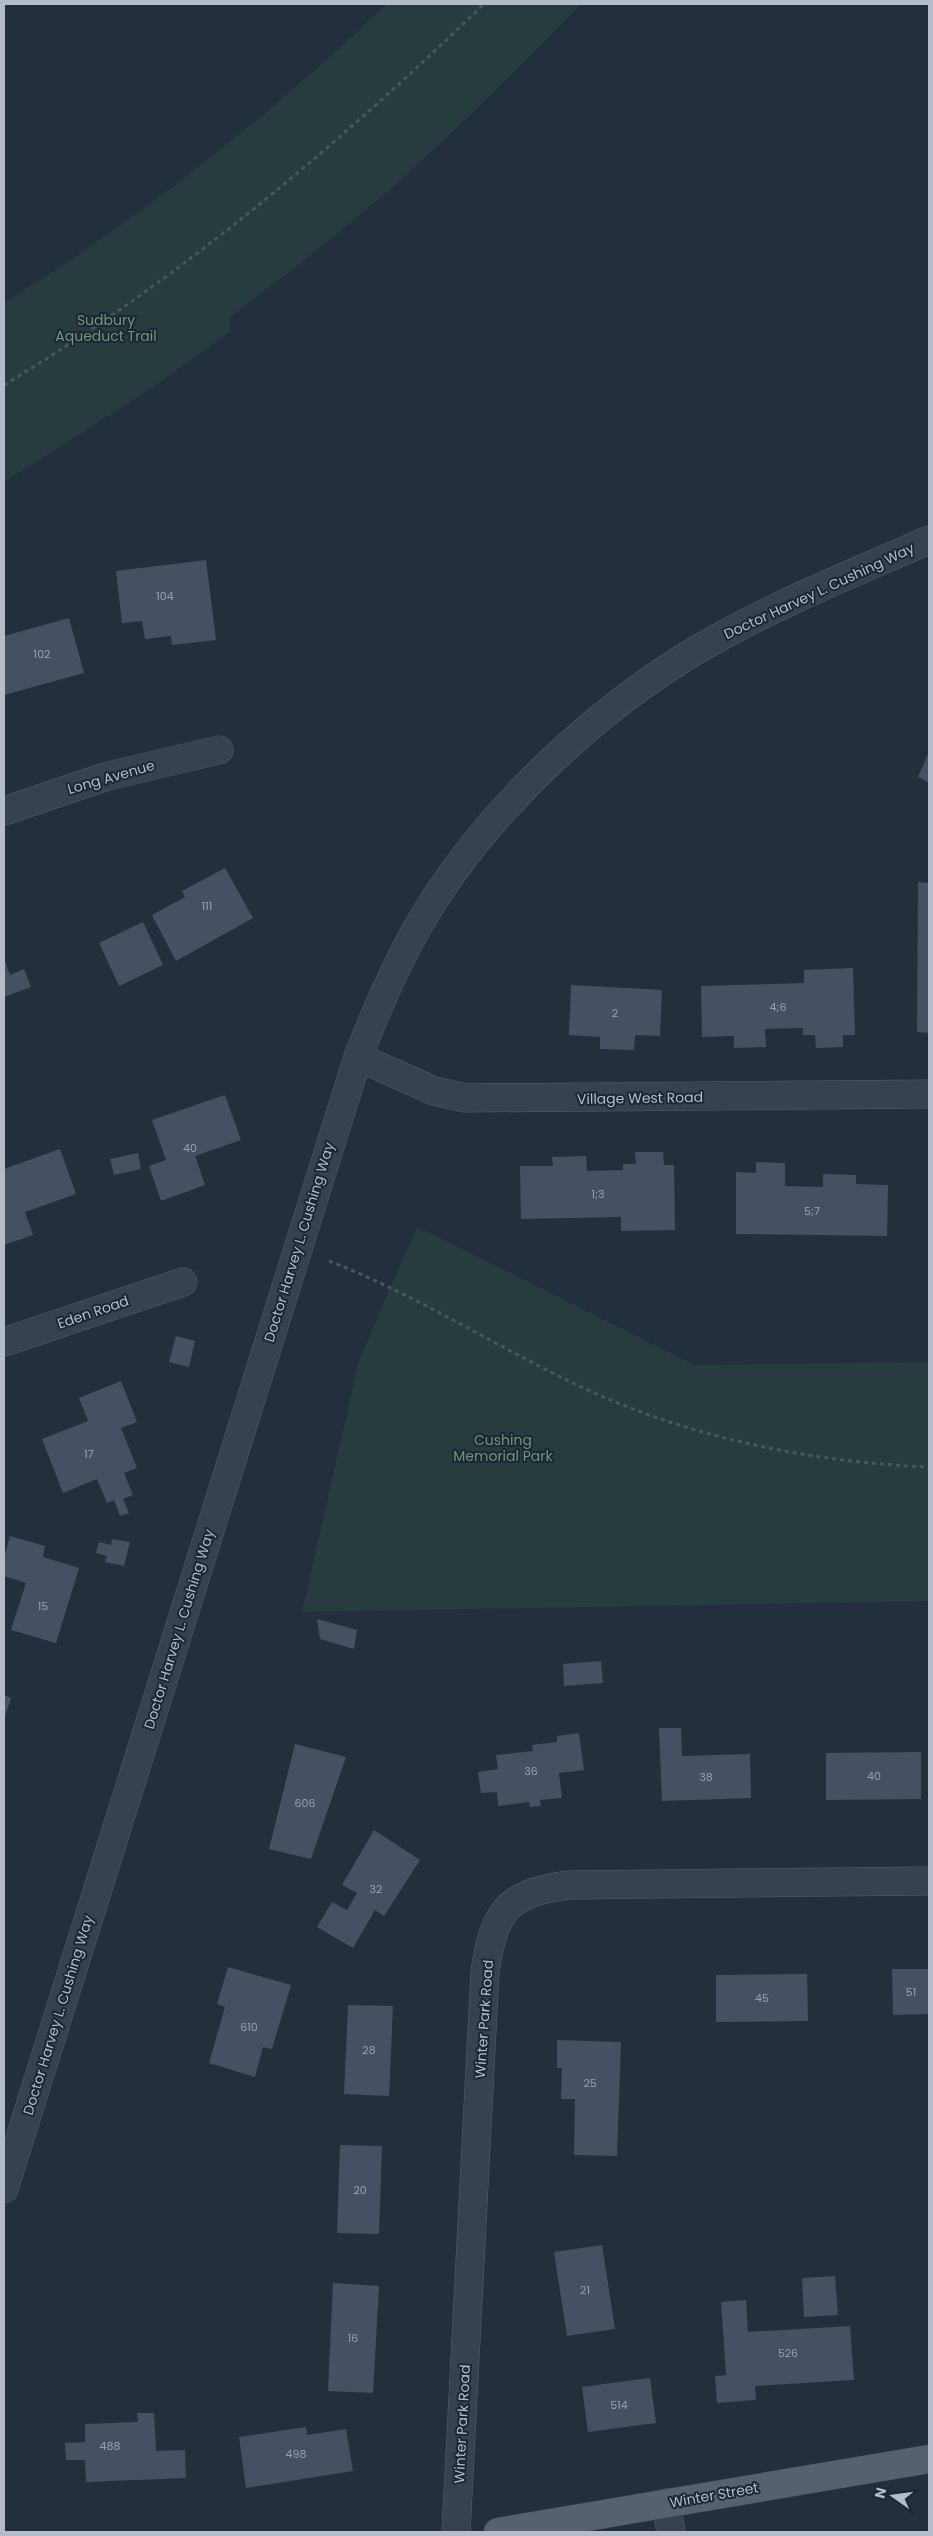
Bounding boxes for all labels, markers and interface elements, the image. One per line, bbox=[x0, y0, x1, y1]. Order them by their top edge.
park label: Sudbury Aqueduct Trail bbox=[55, 310, 157, 346]
street label: Doctor Harvey L. Cushing Way bbox=[720, 538, 918, 644]
house number: 104 bbox=[156, 588, 174, 604]
house number: 102 bbox=[34, 646, 50, 662]
street label: Long Avenue bbox=[65, 755, 157, 799]
house number: 111 bbox=[202, 898, 212, 914]
house number: 4;6 bbox=[770, 999, 786, 1015]
house number: 2 bbox=[612, 1005, 618, 1021]
street label: Village West Road bbox=[577, 1087, 703, 1109]
street label: Doctor Harvey L. Cushing Way bbox=[259, 1139, 339, 1345]
house number: 40 bbox=[183, 1140, 197, 1156]
house number: 1;3 bbox=[592, 1186, 604, 1202]
house number: 5;7 bbox=[804, 1203, 820, 1219]
street label: Eden Road bbox=[55, 1290, 131, 1334]
park label: Cushing Memorial Park bbox=[453, 1430, 553, 1466]
house number: 17 bbox=[84, 1446, 94, 1462]
street label: Doctor Harvey L. Cushing Way bbox=[139, 1526, 219, 1732]
house number: 15 bbox=[38, 1598, 48, 1614]
house number: 36 bbox=[524, 1763, 538, 1779]
house number: 40 bbox=[867, 1768, 881, 1784]
house number: 38 bbox=[699, 1769, 713, 1785]
house number: 606 bbox=[295, 1795, 315, 1811]
house number: 32 bbox=[370, 1881, 382, 1897]
street label: Doctor Harvey L. Cushing Way bbox=[18, 1912, 98, 2118]
street label: Winter Park Road bbox=[470, 1959, 498, 2079]
house number: 51 bbox=[906, 1984, 916, 2000]
house number: 45 bbox=[755, 1990, 769, 2006]
house number: 610 bbox=[240, 2019, 258, 2035]
house number: 28 bbox=[362, 2042, 376, 2058]
house number: 25 bbox=[583, 2075, 597, 2091]
house number: 20 bbox=[353, 2182, 367, 2198]
house number: 21 bbox=[580, 2282, 590, 2298]
house number: 16 bbox=[348, 2330, 358, 2346]
house number: 526 bbox=[778, 2345, 798, 2361]
street label: Winter Park Road bbox=[449, 2364, 475, 2484]
house number: 514 bbox=[610, 2397, 628, 2413]
house number: 488 bbox=[100, 2438, 120, 2454]
house number: 498 bbox=[286, 2446, 306, 2462]
north arrow bbox=[868, 2471, 918, 2521]
street label: Winter Street bbox=[668, 2477, 760, 2513]
text: N bbox=[869, 2485, 891, 2500]

